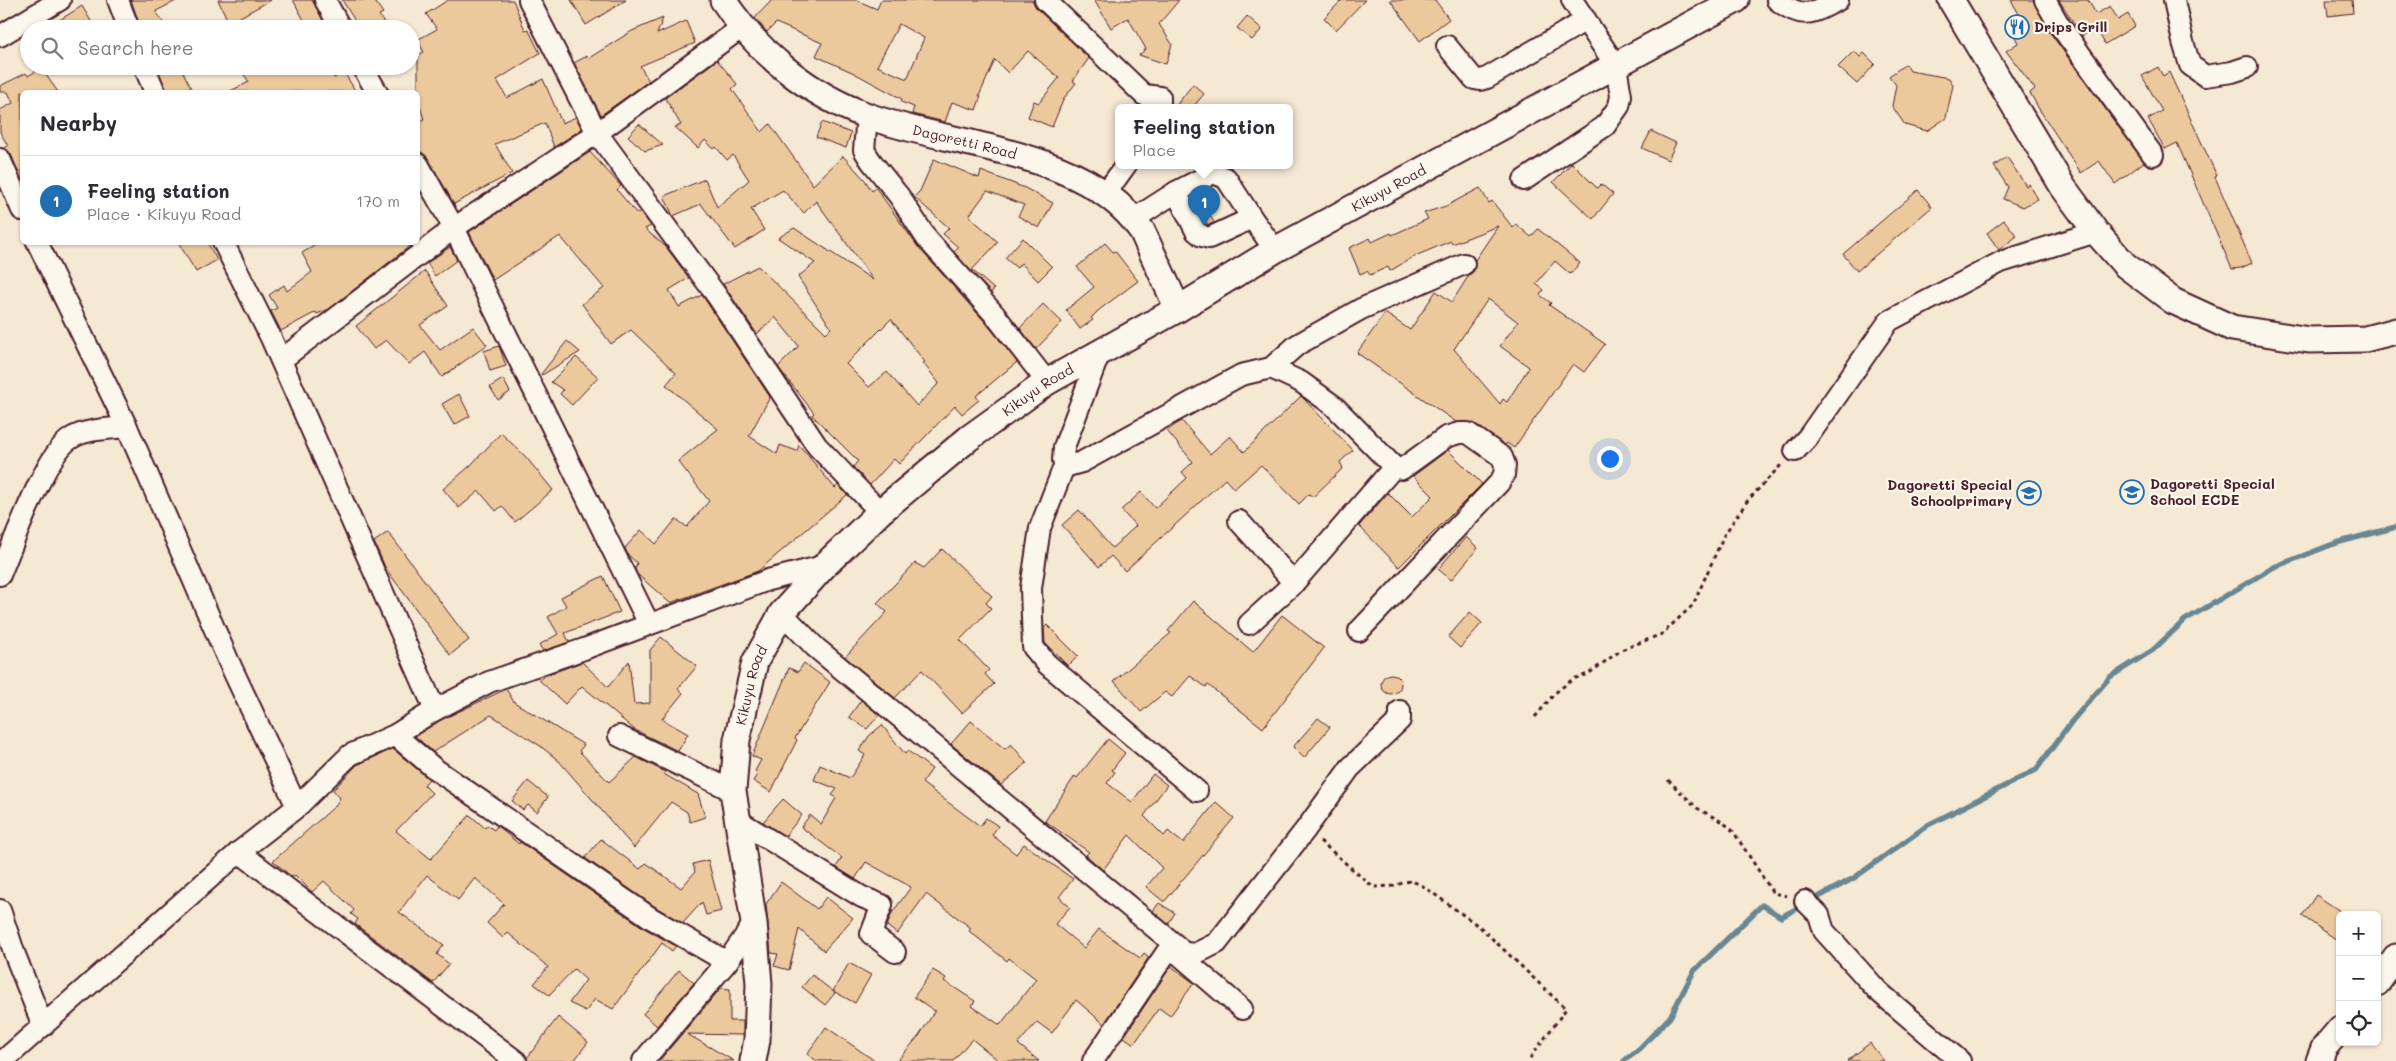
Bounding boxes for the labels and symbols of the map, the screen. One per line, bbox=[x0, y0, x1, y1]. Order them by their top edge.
restaurant icon: Drips Grill bbox=[2004, 14, 2030, 40]
place label: Drips Grill bbox=[2034, 17, 2107, 36]
street label: Dagoretti Road bbox=[911, 120, 1019, 163]
street label: Kikuyu Road bbox=[1348, 160, 1429, 216]
pin: 1 bbox=[1188, 185, 1220, 226]
street label: Kikuyu Road bbox=[998, 359, 1077, 420]
your location bbox=[1597, 446, 1623, 472]
place label: Dagoretti Special School ECDE bbox=[2150, 474, 2275, 509]
place label: Dagoretti Special Schoolprimary bbox=[1887, 475, 2012, 510]
school or university icon: Dagoretti Special School ECDE bbox=[2119, 479, 2145, 505]
school or university icon: Dagoretti Special Schoolprimary bbox=[2016, 480, 2042, 506]
street label: Kikuyu Road bbox=[731, 642, 771, 727]

